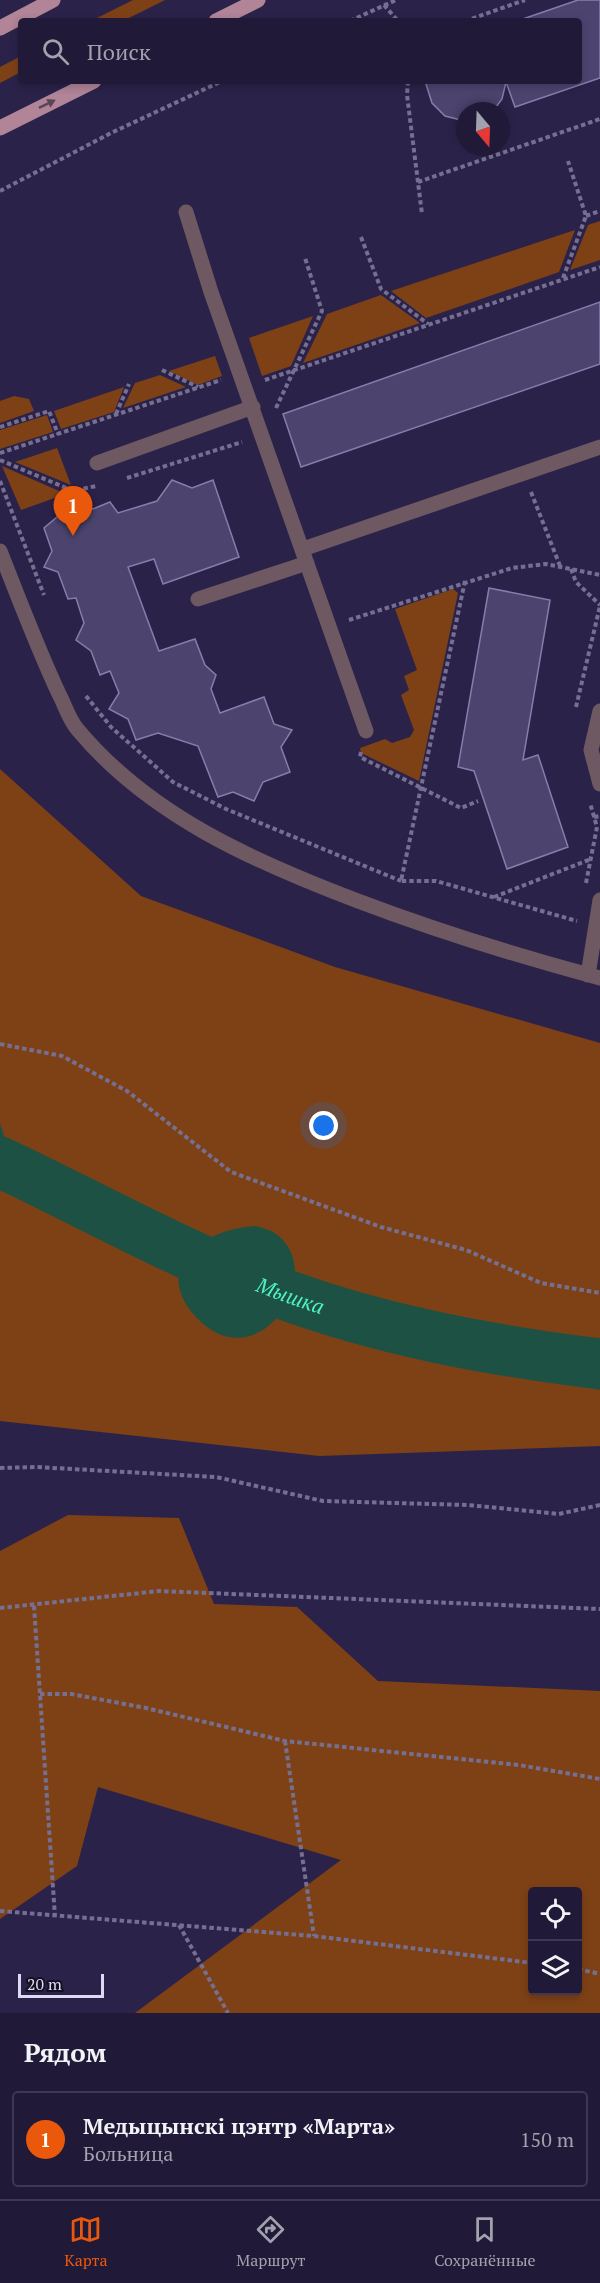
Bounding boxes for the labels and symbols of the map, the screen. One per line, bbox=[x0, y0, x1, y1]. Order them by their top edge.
one-way arrow bbox=[39, 100, 56, 109]
north arrow bbox=[456, 102, 510, 156]
pin: 1 bbox=[54, 486, 92, 536]
your location bbox=[309, 1111, 338, 1140]
water label: Мышка bbox=[252, 1270, 328, 1320]
scale bar bbox=[18, 1971, 104, 1998]

